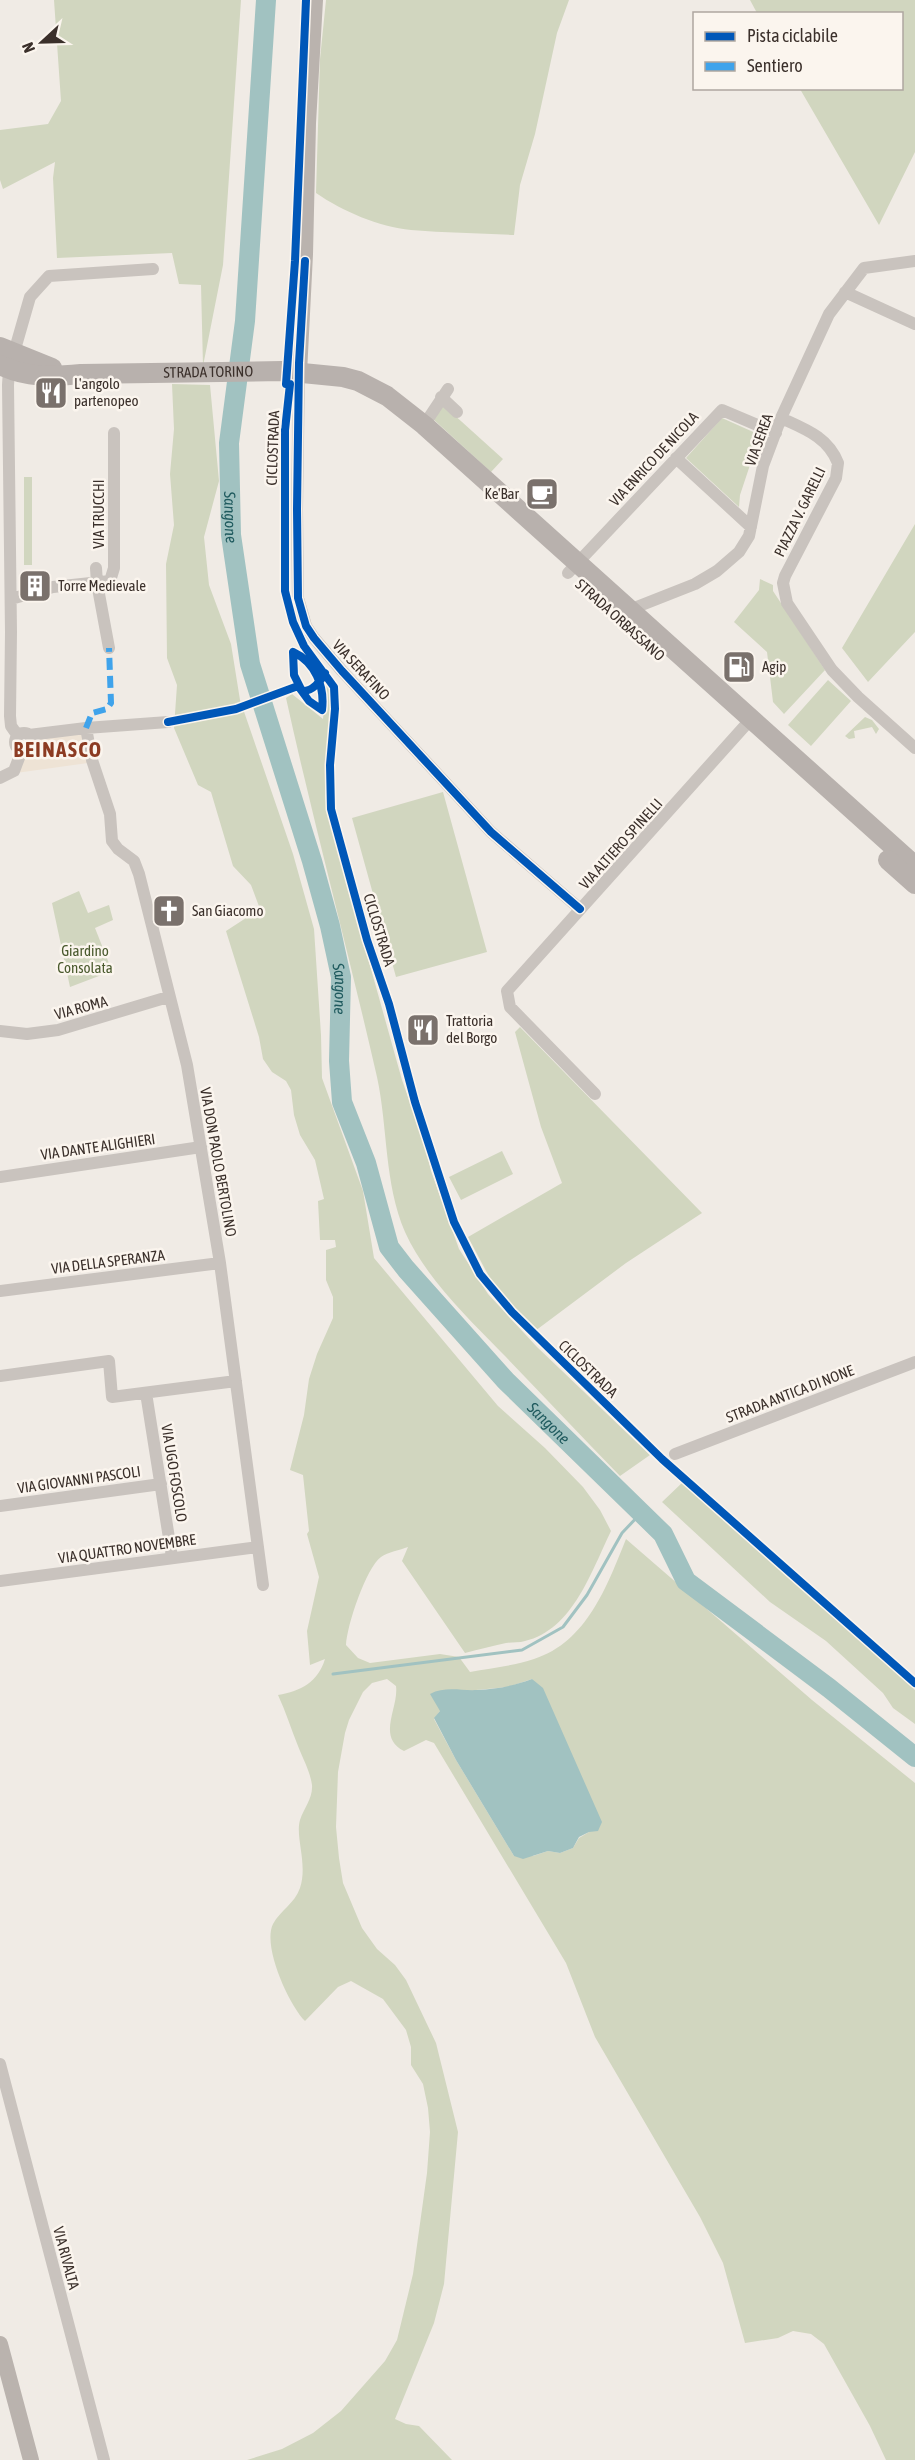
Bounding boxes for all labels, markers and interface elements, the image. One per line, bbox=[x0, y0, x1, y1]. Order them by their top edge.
north arrow bbox=[12, 12, 72, 72]
legend bbox=[693, 12, 903, 90]
text: Pista ciclabile bbox=[747, 25, 838, 46]
text: N bbox=[18, 40, 38, 55]
text: Sentiero bbox=[747, 55, 803, 76]
street label: STRADA TORINO bbox=[163, 362, 253, 381]
restaurant icon: L'angolo partenopeo bbox=[33, 375, 69, 411]
place label: L'angolo partenopeo bbox=[74, 375, 139, 409]
street label: VIA ENRICO DE NICOLA bbox=[606, 408, 702, 509]
street label: CICLOSTRADA bbox=[263, 410, 282, 486]
street label: VIA SEREA bbox=[741, 411, 776, 468]
street label: PIAZZA V. GARELLI bbox=[771, 464, 829, 559]
cafe icon: Ke'Bar bbox=[524, 476, 560, 512]
street label: VIA TRUCCHI bbox=[90, 479, 107, 549]
place label: Ke'Bar bbox=[485, 485, 520, 502]
water label: Sangone bbox=[221, 490, 241, 544]
building icon: Torre Medievale bbox=[17, 568, 53, 604]
street label: STRADA ORBASSANO bbox=[572, 575, 668, 664]
place label: Torre Medievale bbox=[58, 577, 146, 594]
street label: VIA SERAFINO bbox=[329, 636, 394, 703]
fuel station icon: Agip bbox=[721, 649, 757, 685]
place label: Agip bbox=[762, 658, 786, 675]
district label: BEINASCO bbox=[13, 737, 103, 761]
street label: VIA ALTIERO SPINELLI bbox=[576, 795, 666, 892]
street label: CICLOSTRADA bbox=[360, 891, 399, 969]
church icon: San Giacomo bbox=[151, 893, 187, 929]
place label: San Giacomo bbox=[192, 902, 263, 919]
park label: Giardino Consolata bbox=[57, 942, 113, 976]
water label: Sangone bbox=[329, 960, 350, 1015]
street label: VIA ROMA bbox=[53, 992, 110, 1023]
restaurant icon: Trattoria del Borgo bbox=[405, 1012, 441, 1048]
place label: Trattoria del Borgo bbox=[446, 1012, 497, 1046]
street label: VIA DON PAOLO BERTOLINO bbox=[197, 1086, 240, 1238]
street label: VIA DANTE ALIGHIERI bbox=[40, 1130, 156, 1163]
street label: VIA DELLA SPERANZA bbox=[50, 1246, 166, 1277]
street label: CICLOSTRADA bbox=[555, 1336, 622, 1401]
street label: STRADA ANTICA DI NONE bbox=[724, 1361, 857, 1426]
water label: Sangone bbox=[523, 1398, 574, 1447]
street label: VIA UGO FOSCOLO bbox=[158, 1423, 191, 1523]
street label: VIA GIOVANNI PASCOLI bbox=[16, 1462, 142, 1497]
street label: VIA QUATTRO NOVEMBRE bbox=[57, 1530, 197, 1567]
street label: VIA RIVALTA bbox=[50, 2225, 83, 2292]

